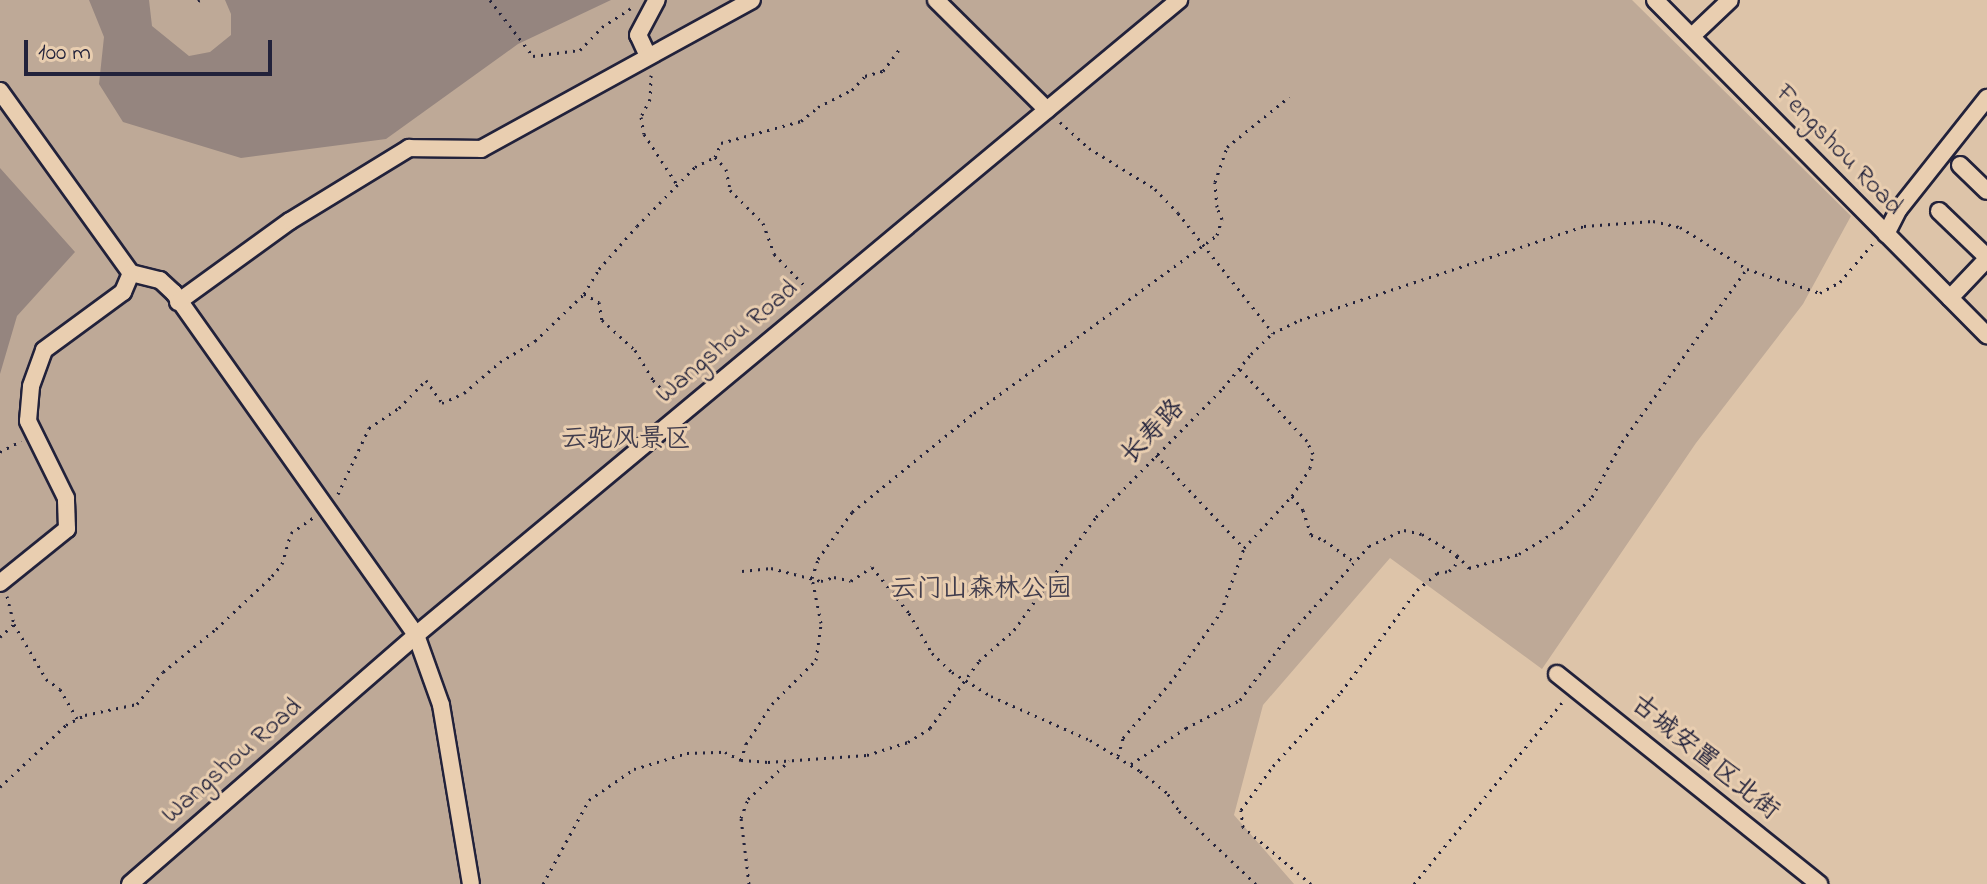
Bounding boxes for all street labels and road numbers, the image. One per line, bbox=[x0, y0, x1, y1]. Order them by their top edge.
street label: Fengshou Road bbox=[1768, 79, 1908, 223]
street label: Wangshou Road bbox=[651, 275, 805, 411]
street label: 长寿路 bbox=[1116, 394, 1192, 472]
street label: 古城安置区北街 bbox=[1623, 690, 1785, 828]
street label: Wangshou Road bbox=[156, 693, 310, 831]

